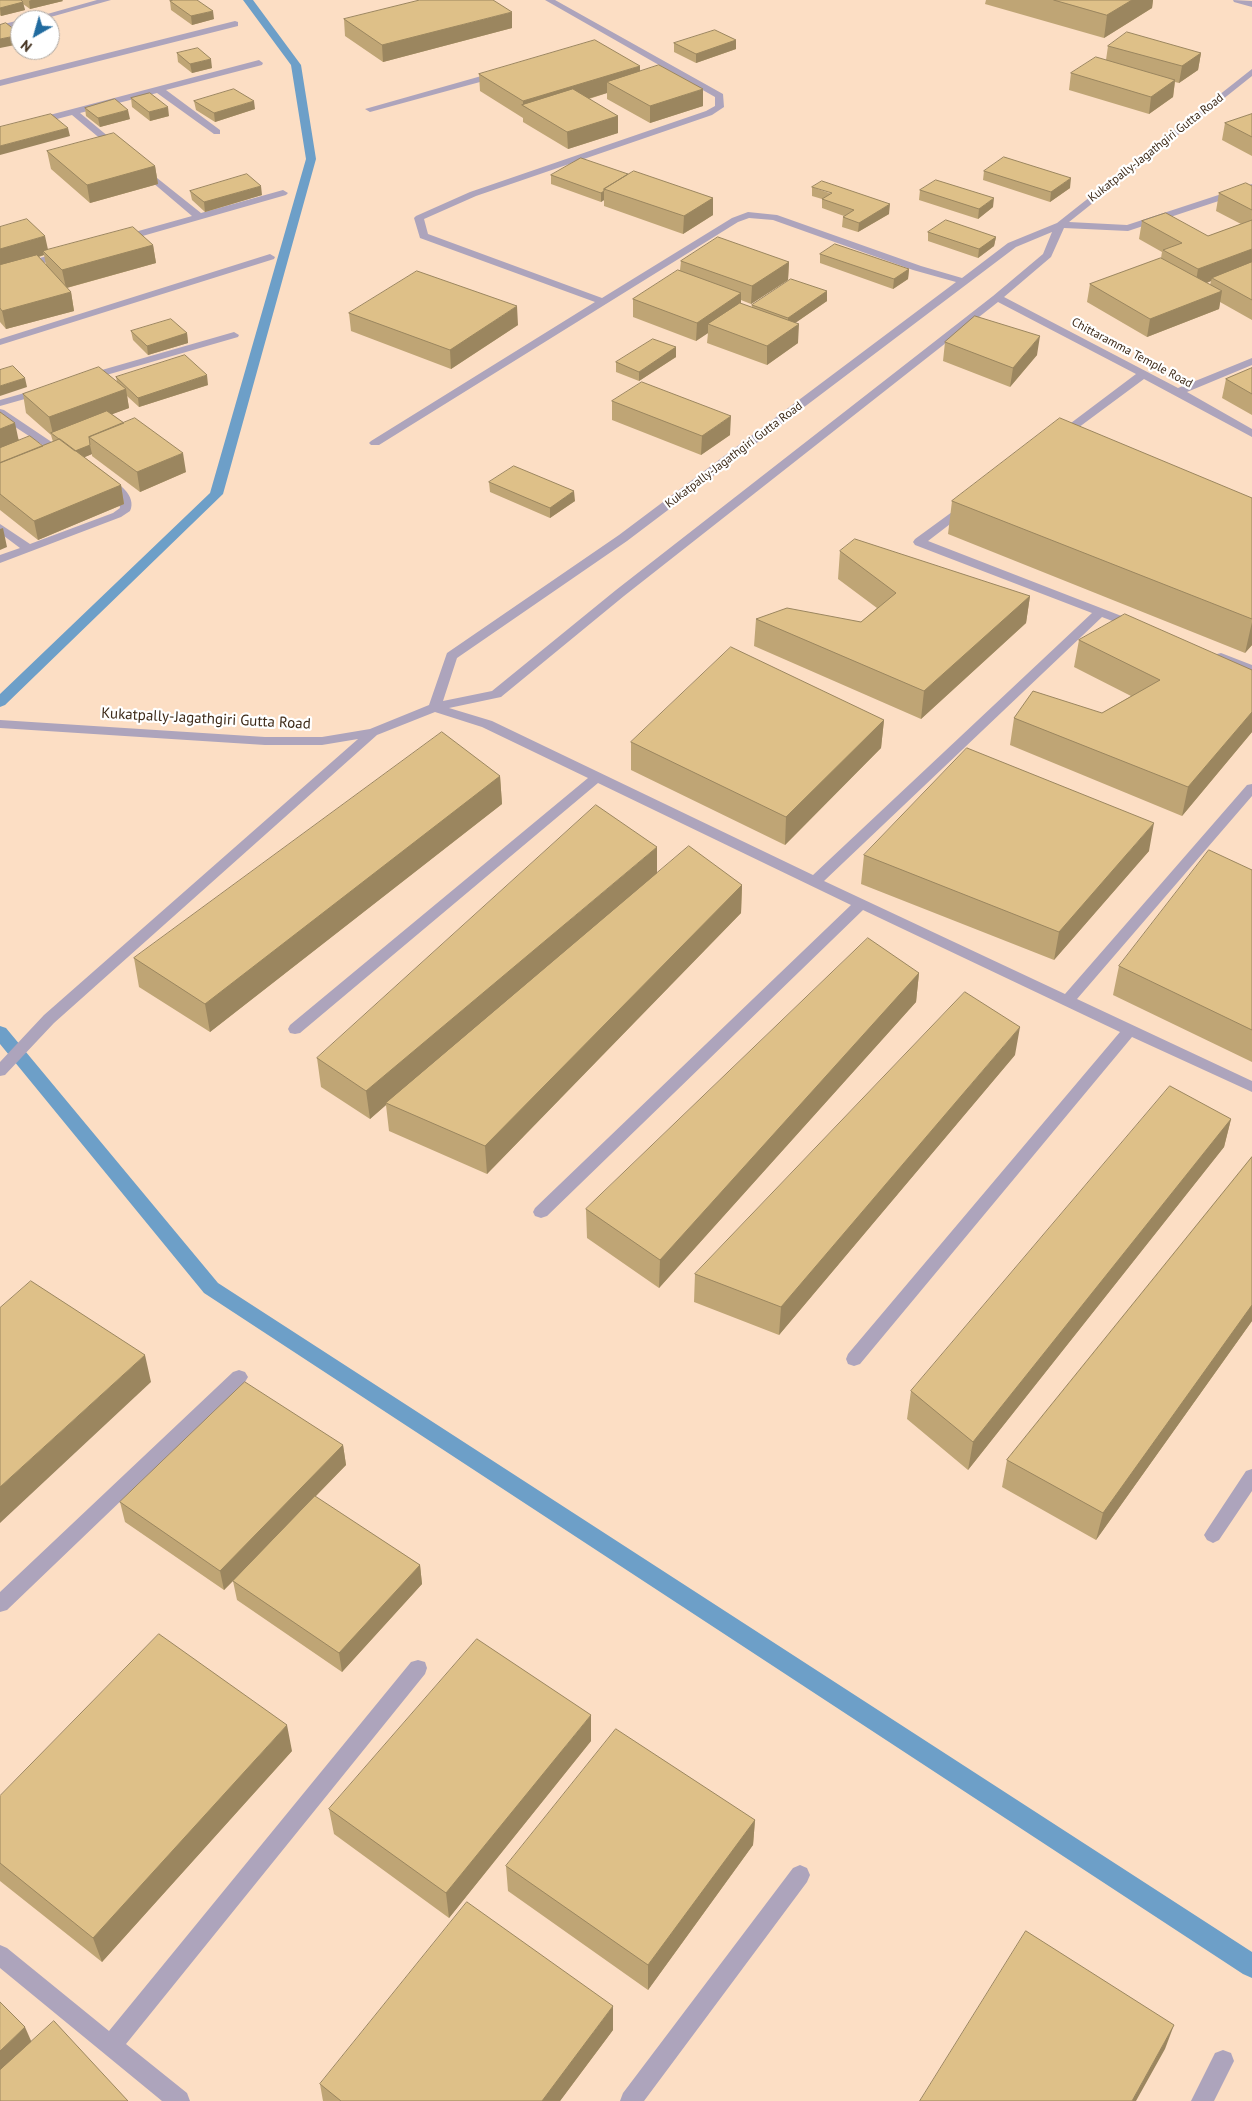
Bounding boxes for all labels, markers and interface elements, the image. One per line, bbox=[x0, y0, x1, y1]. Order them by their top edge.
north arrow bbox=[10, 10, 60, 60]
text: N bbox=[17, 36, 36, 56]
street label: Kukatpally-Jagathgiri Gutta Road bbox=[1085, 91, 1227, 205]
street label: Chittaramma Temple Road bbox=[1069, 315, 1195, 391]
street label: Kukatpally-Jagathgiri Gutta Road bbox=[663, 399, 805, 511]
street label: Kukatpally-Jagathgiri Gutta Road bbox=[101, 705, 311, 733]

